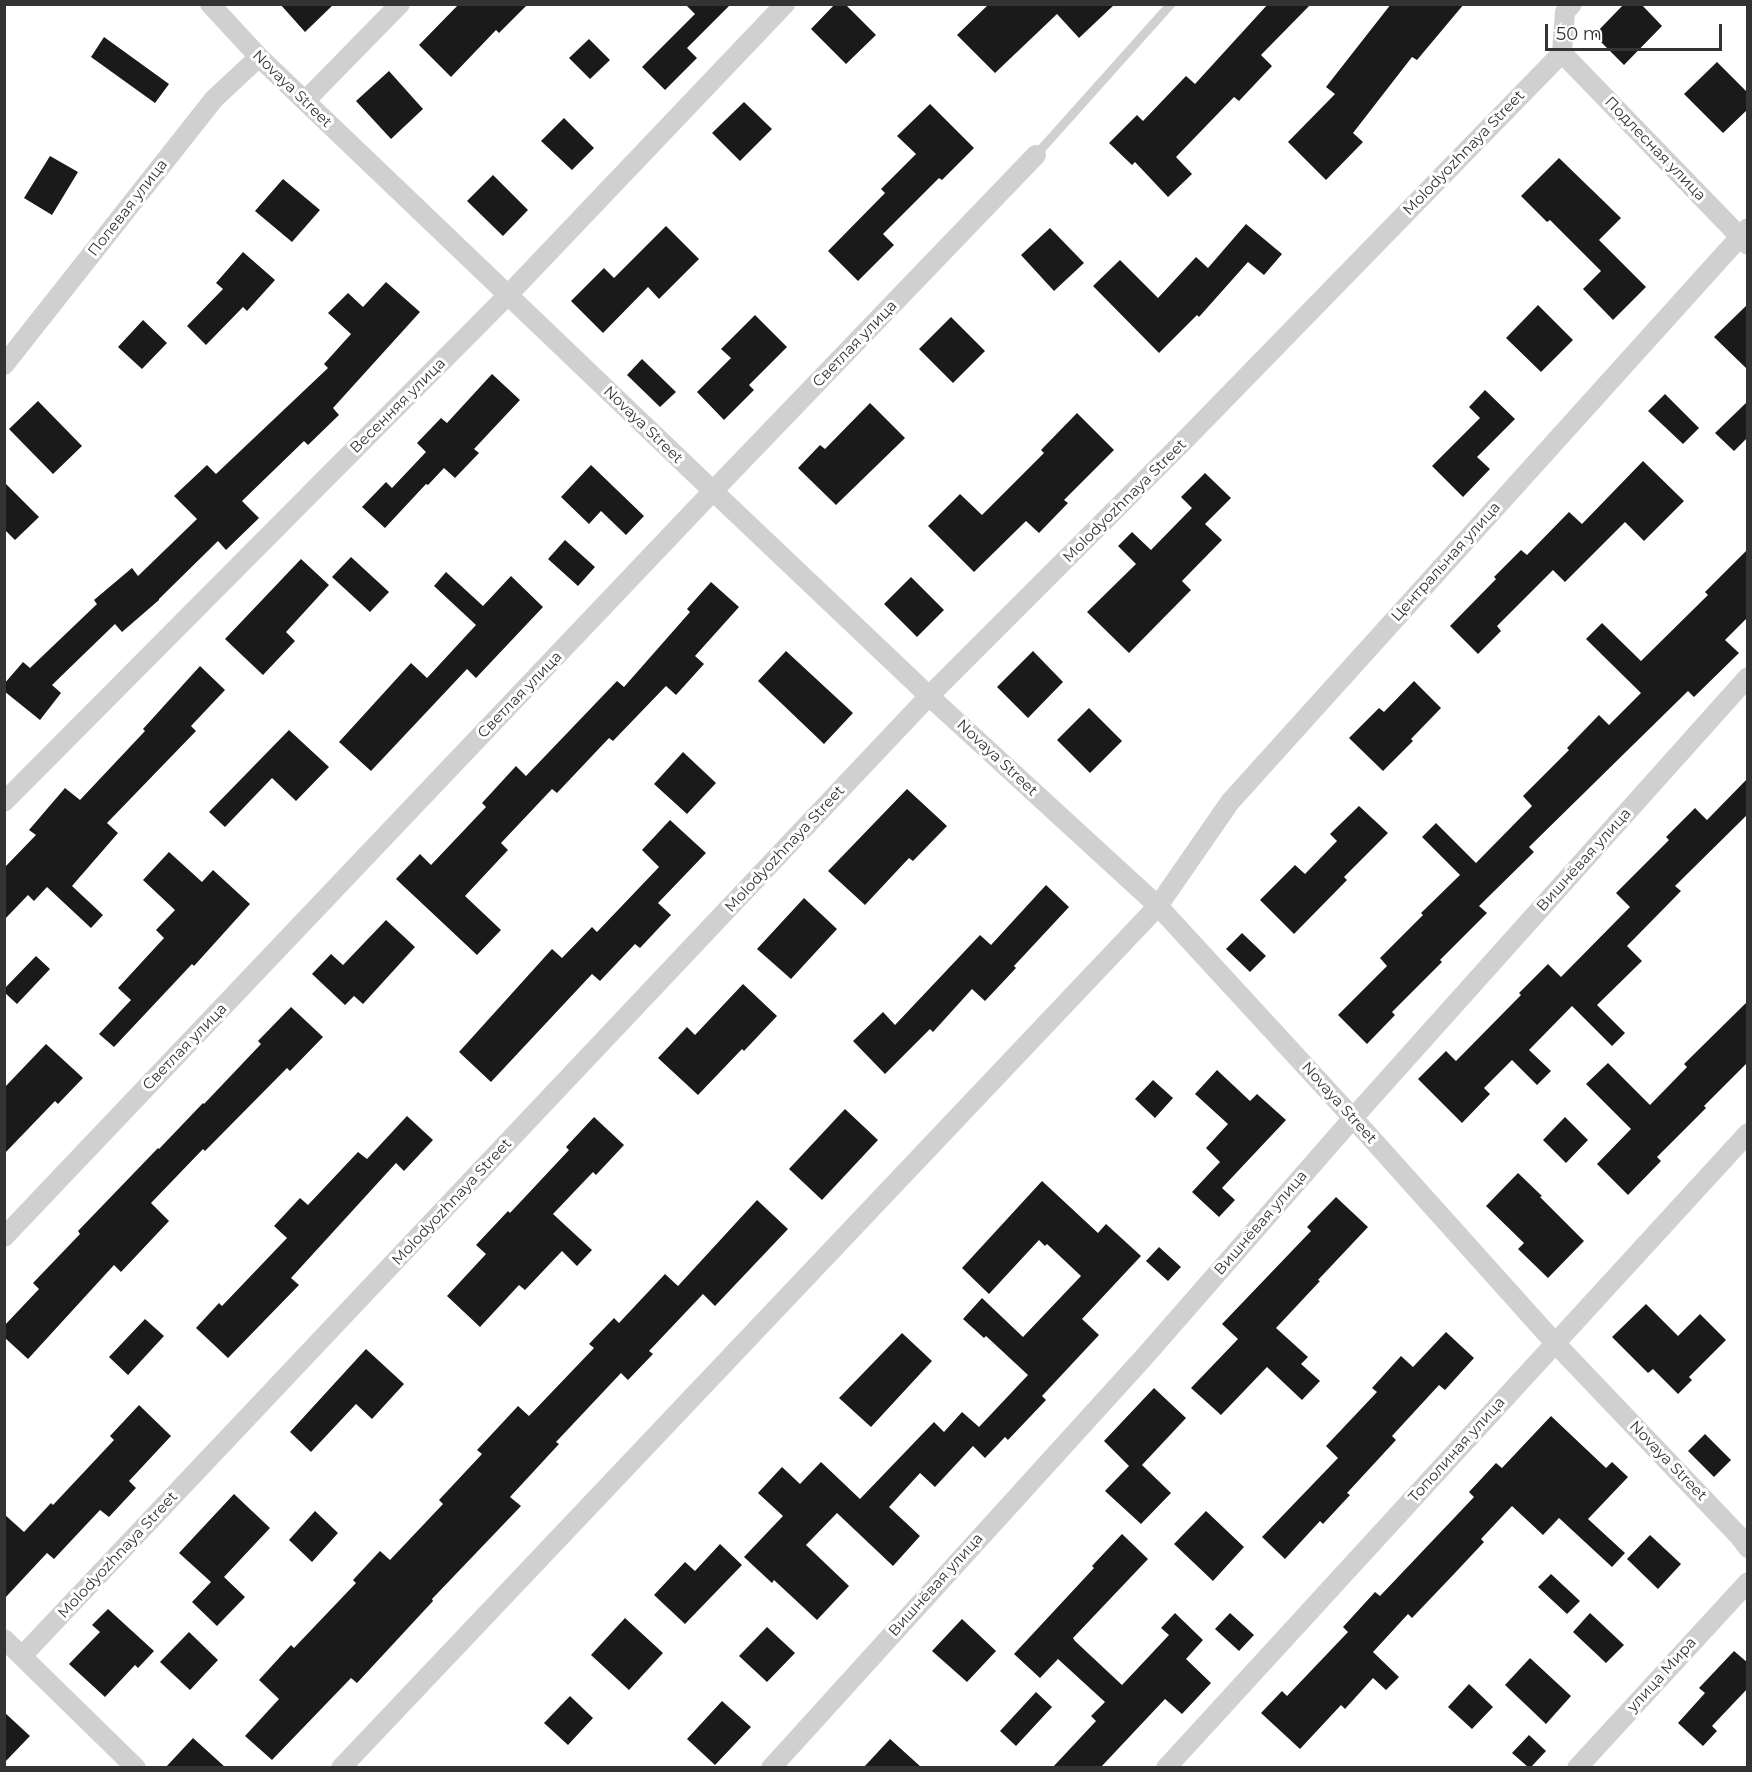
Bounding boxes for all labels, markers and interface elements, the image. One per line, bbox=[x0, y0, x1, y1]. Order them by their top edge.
scale bar bbox=[1548, 12, 1725, 50]
text: 50 m bbox=[1556, 23, 1602, 45]
street label: Novaya Street bbox=[248, 46, 336, 132]
street label: Molodyozhnaya Street bbox=[1400, 87, 1528, 219]
street label: Подлесная улица bbox=[1601, 93, 1709, 205]
street label: Полевая улица bbox=[84, 156, 172, 260]
street label: Светлая улица bbox=[809, 297, 901, 391]
street label: Весенняя улица bbox=[347, 355, 449, 457]
street label: Novaya Street bbox=[599, 382, 687, 468]
street label: Molodyozhnaya Street bbox=[1060, 436, 1190, 566]
street label: Центральная улица bbox=[1388, 499, 1504, 625]
street label: Светлая улица bbox=[474, 648, 566, 742]
street label: Novaya Street bbox=[953, 716, 1041, 800]
street label: Molodyozhnaya Street bbox=[721, 782, 849, 916]
street label: Вишнёвая улица bbox=[1533, 805, 1635, 915]
street label: Светлая улица bbox=[139, 1000, 231, 1094]
street label: Novaya Street bbox=[1298, 1058, 1380, 1148]
street label: Molodyozhnaya Street bbox=[388, 1135, 516, 1269]
street label: Вишнёвая улица bbox=[1211, 1167, 1311, 1279]
street label: Тополиная улица bbox=[1405, 1394, 1509, 1506]
street label: Novaya Street bbox=[1625, 1417, 1711, 1505]
street label: Molodyozhnaya Street bbox=[54, 1488, 182, 1622]
street label: Вишнёвая улица bbox=[885, 1530, 987, 1640]
street label: улица Мира bbox=[1624, 1634, 1700, 1716]

